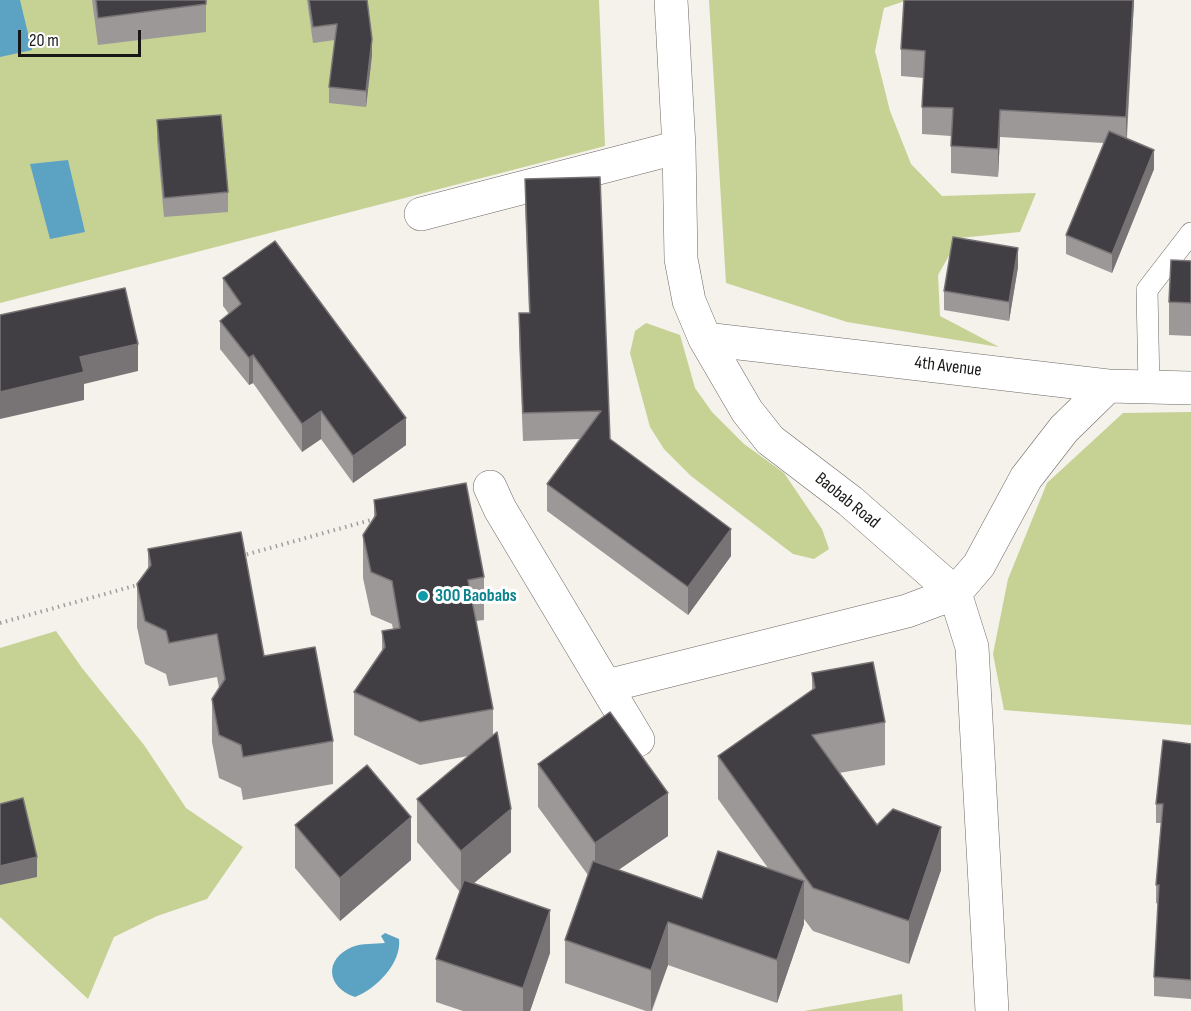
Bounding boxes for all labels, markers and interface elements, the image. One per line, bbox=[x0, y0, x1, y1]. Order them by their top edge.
scale bar bbox=[21, 18, 144, 56]
text: 20 m bbox=[29, 30, 59, 51]
street label: 4th Avenue bbox=[913, 352, 983, 382]
street label: Baobab Road bbox=[810, 468, 884, 534]
place label: 300 Baobabs bbox=[435, 585, 517, 607]
marker: 300 Baobabs bbox=[416, 589, 430, 603]

